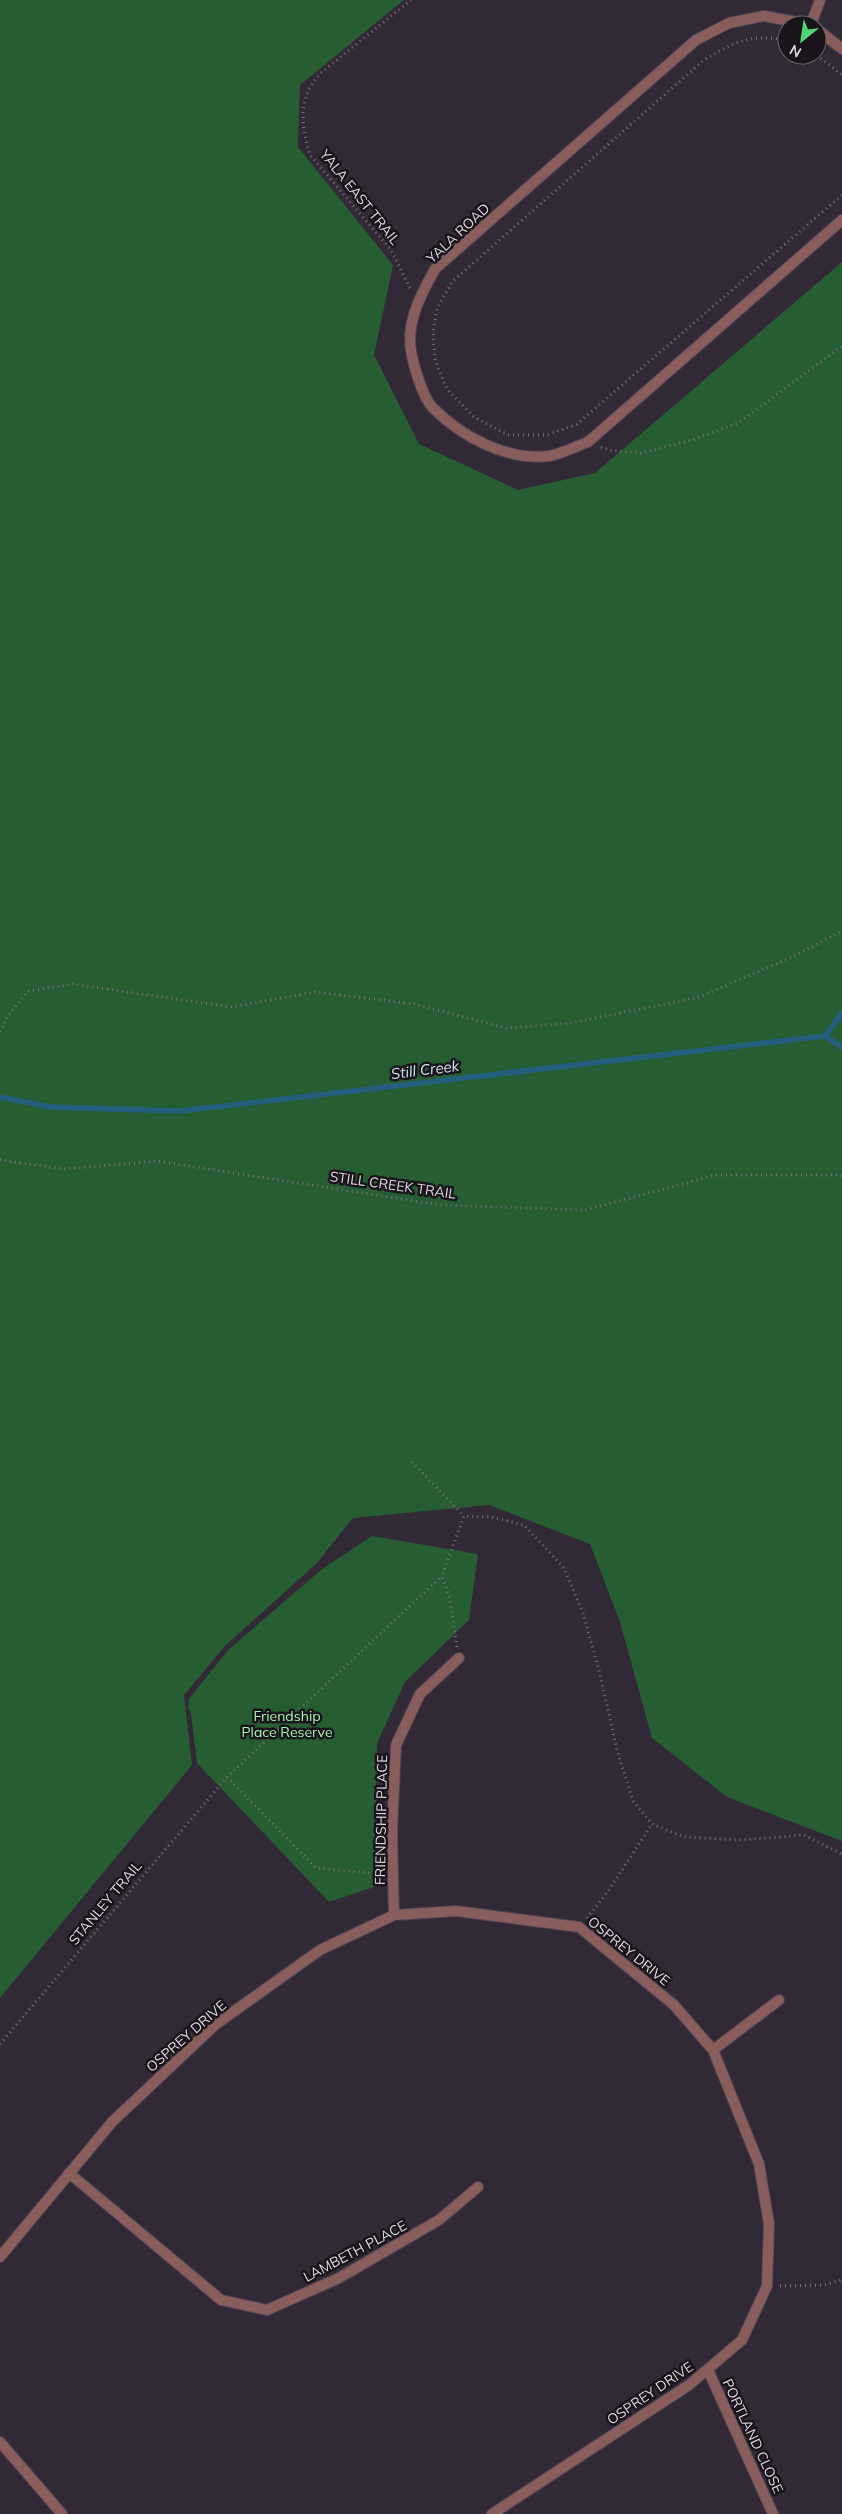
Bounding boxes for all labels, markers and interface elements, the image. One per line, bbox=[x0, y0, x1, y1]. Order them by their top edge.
north arrow bbox=[777, 15, 827, 65]
text: N bbox=[786, 41, 805, 62]
street label: YALA EAST TRAIL bbox=[315, 145, 404, 249]
street label: YALA ROAD bbox=[422, 199, 493, 268]
water label: Still Creek bbox=[390, 1056, 462, 1083]
street label: STILL CREEK TRAIL bbox=[329, 1167, 458, 1203]
park label: Friendship Place Reserve bbox=[241, 1707, 333, 1741]
street label: FRIENDSHIP PLACE bbox=[371, 1755, 391, 1885]
street label: STANLEY TRAIL bbox=[65, 1857, 146, 1949]
street label: OSPREY DRIVE bbox=[584, 1912, 674, 1990]
street label: OSPREY DRIVE bbox=[142, 1996, 230, 2076]
street label: LAMBETH PLACE bbox=[300, 2216, 410, 2286]
street label: OSPREY DRIVE bbox=[603, 2357, 697, 2429]
street label: PORTLAND CLOSE bbox=[719, 2376, 787, 2496]

